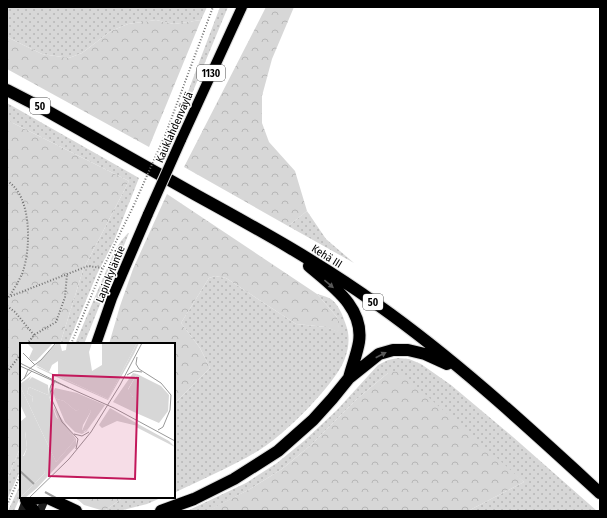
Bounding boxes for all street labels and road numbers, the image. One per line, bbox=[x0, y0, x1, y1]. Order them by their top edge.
road number: 1130 bbox=[197, 65, 225, 81]
street label: Kauklahdenväylä bbox=[153, 90, 196, 165]
road number: 50 bbox=[30, 98, 50, 114]
street label: Kehä III bbox=[309, 242, 344, 271]
street label: Lapinkyläntie bbox=[93, 244, 128, 305]
road number: 50 bbox=[363, 294, 383, 310]

